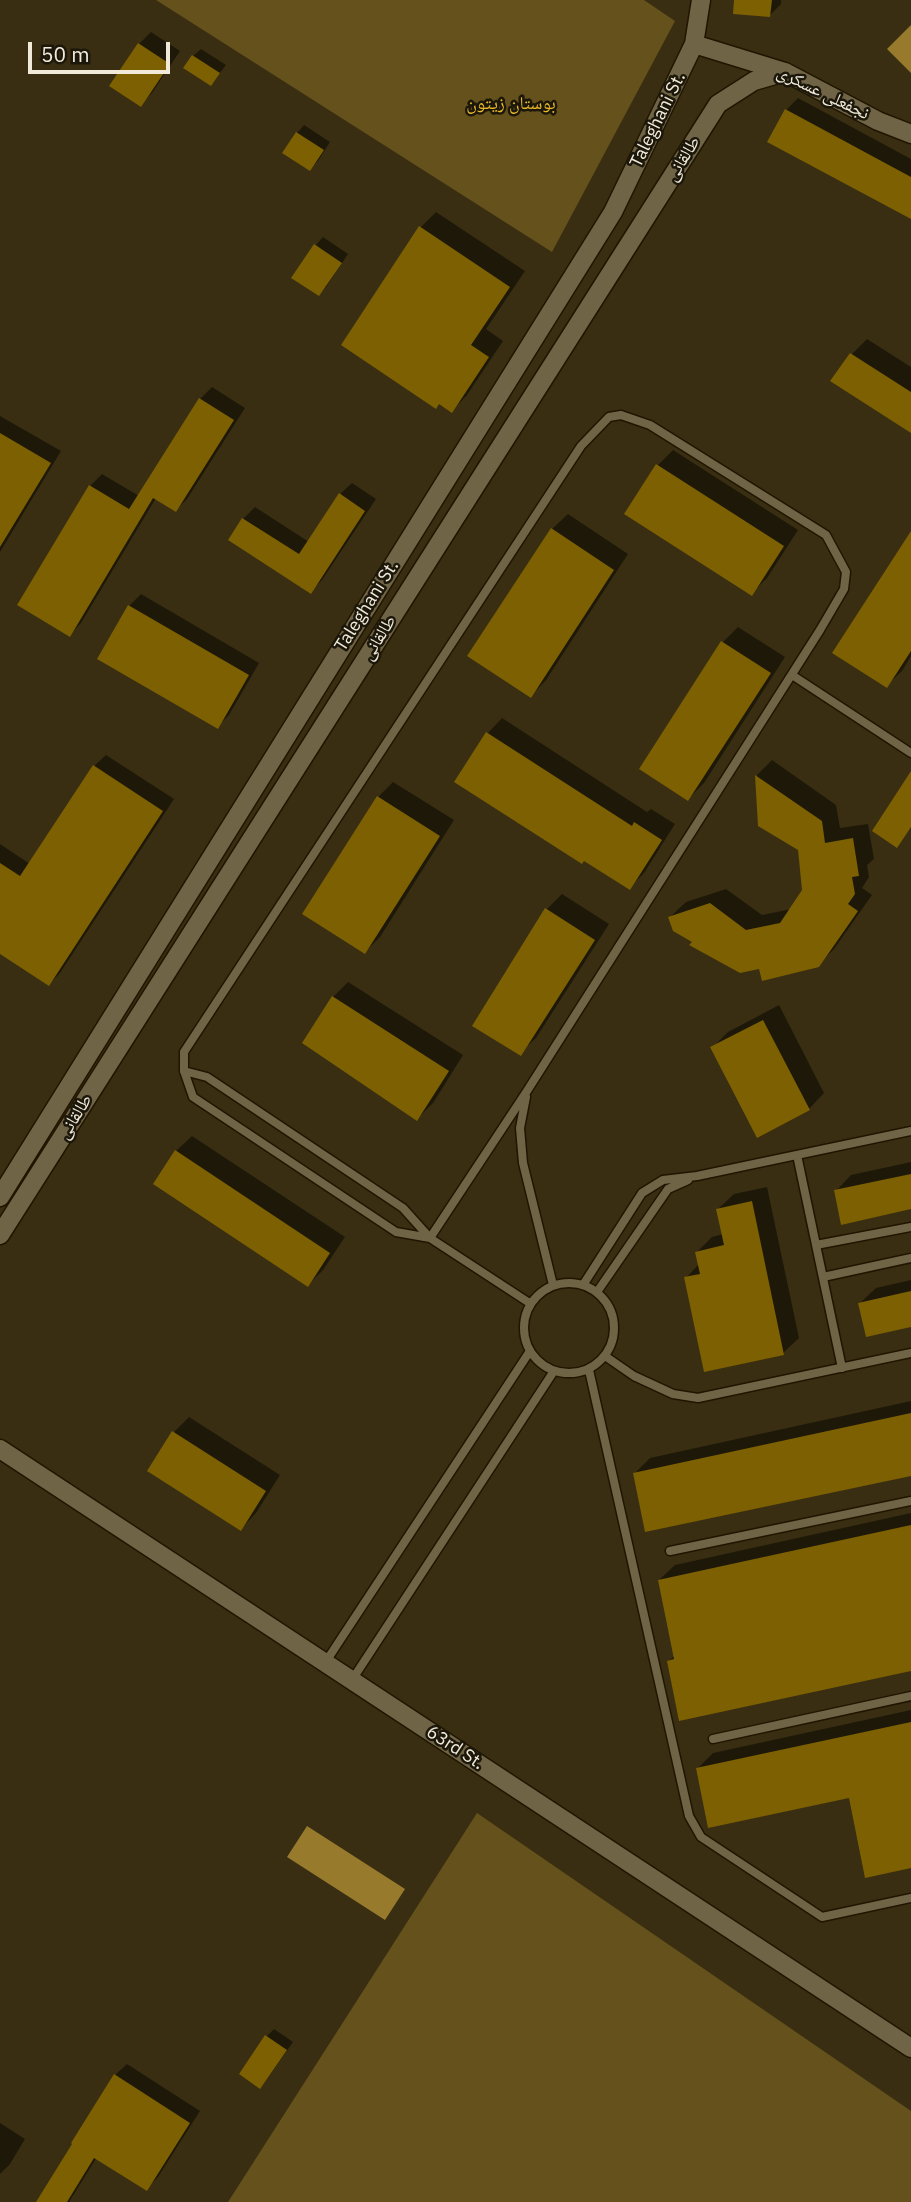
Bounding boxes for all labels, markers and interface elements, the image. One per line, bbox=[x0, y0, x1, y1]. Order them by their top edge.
scale bar bbox=[32, 28, 173, 72]
text: 50 m bbox=[41, 40, 90, 68]
street label: نجفعلی عسکری bbox=[773, 61, 873, 125]
street label: Taleghani St. bbox=[626, 69, 690, 171]
park label: بوستان زیتون bbox=[466, 93, 556, 115]
street label: طالقانی bbox=[661, 132, 705, 186]
street label: Taleghani St. bbox=[330, 556, 404, 656]
street label: طالقانی bbox=[357, 611, 401, 665]
street label: طالقانی bbox=[53, 1090, 97, 1144]
street label: 63rd St. bbox=[422, 1721, 488, 1775]

